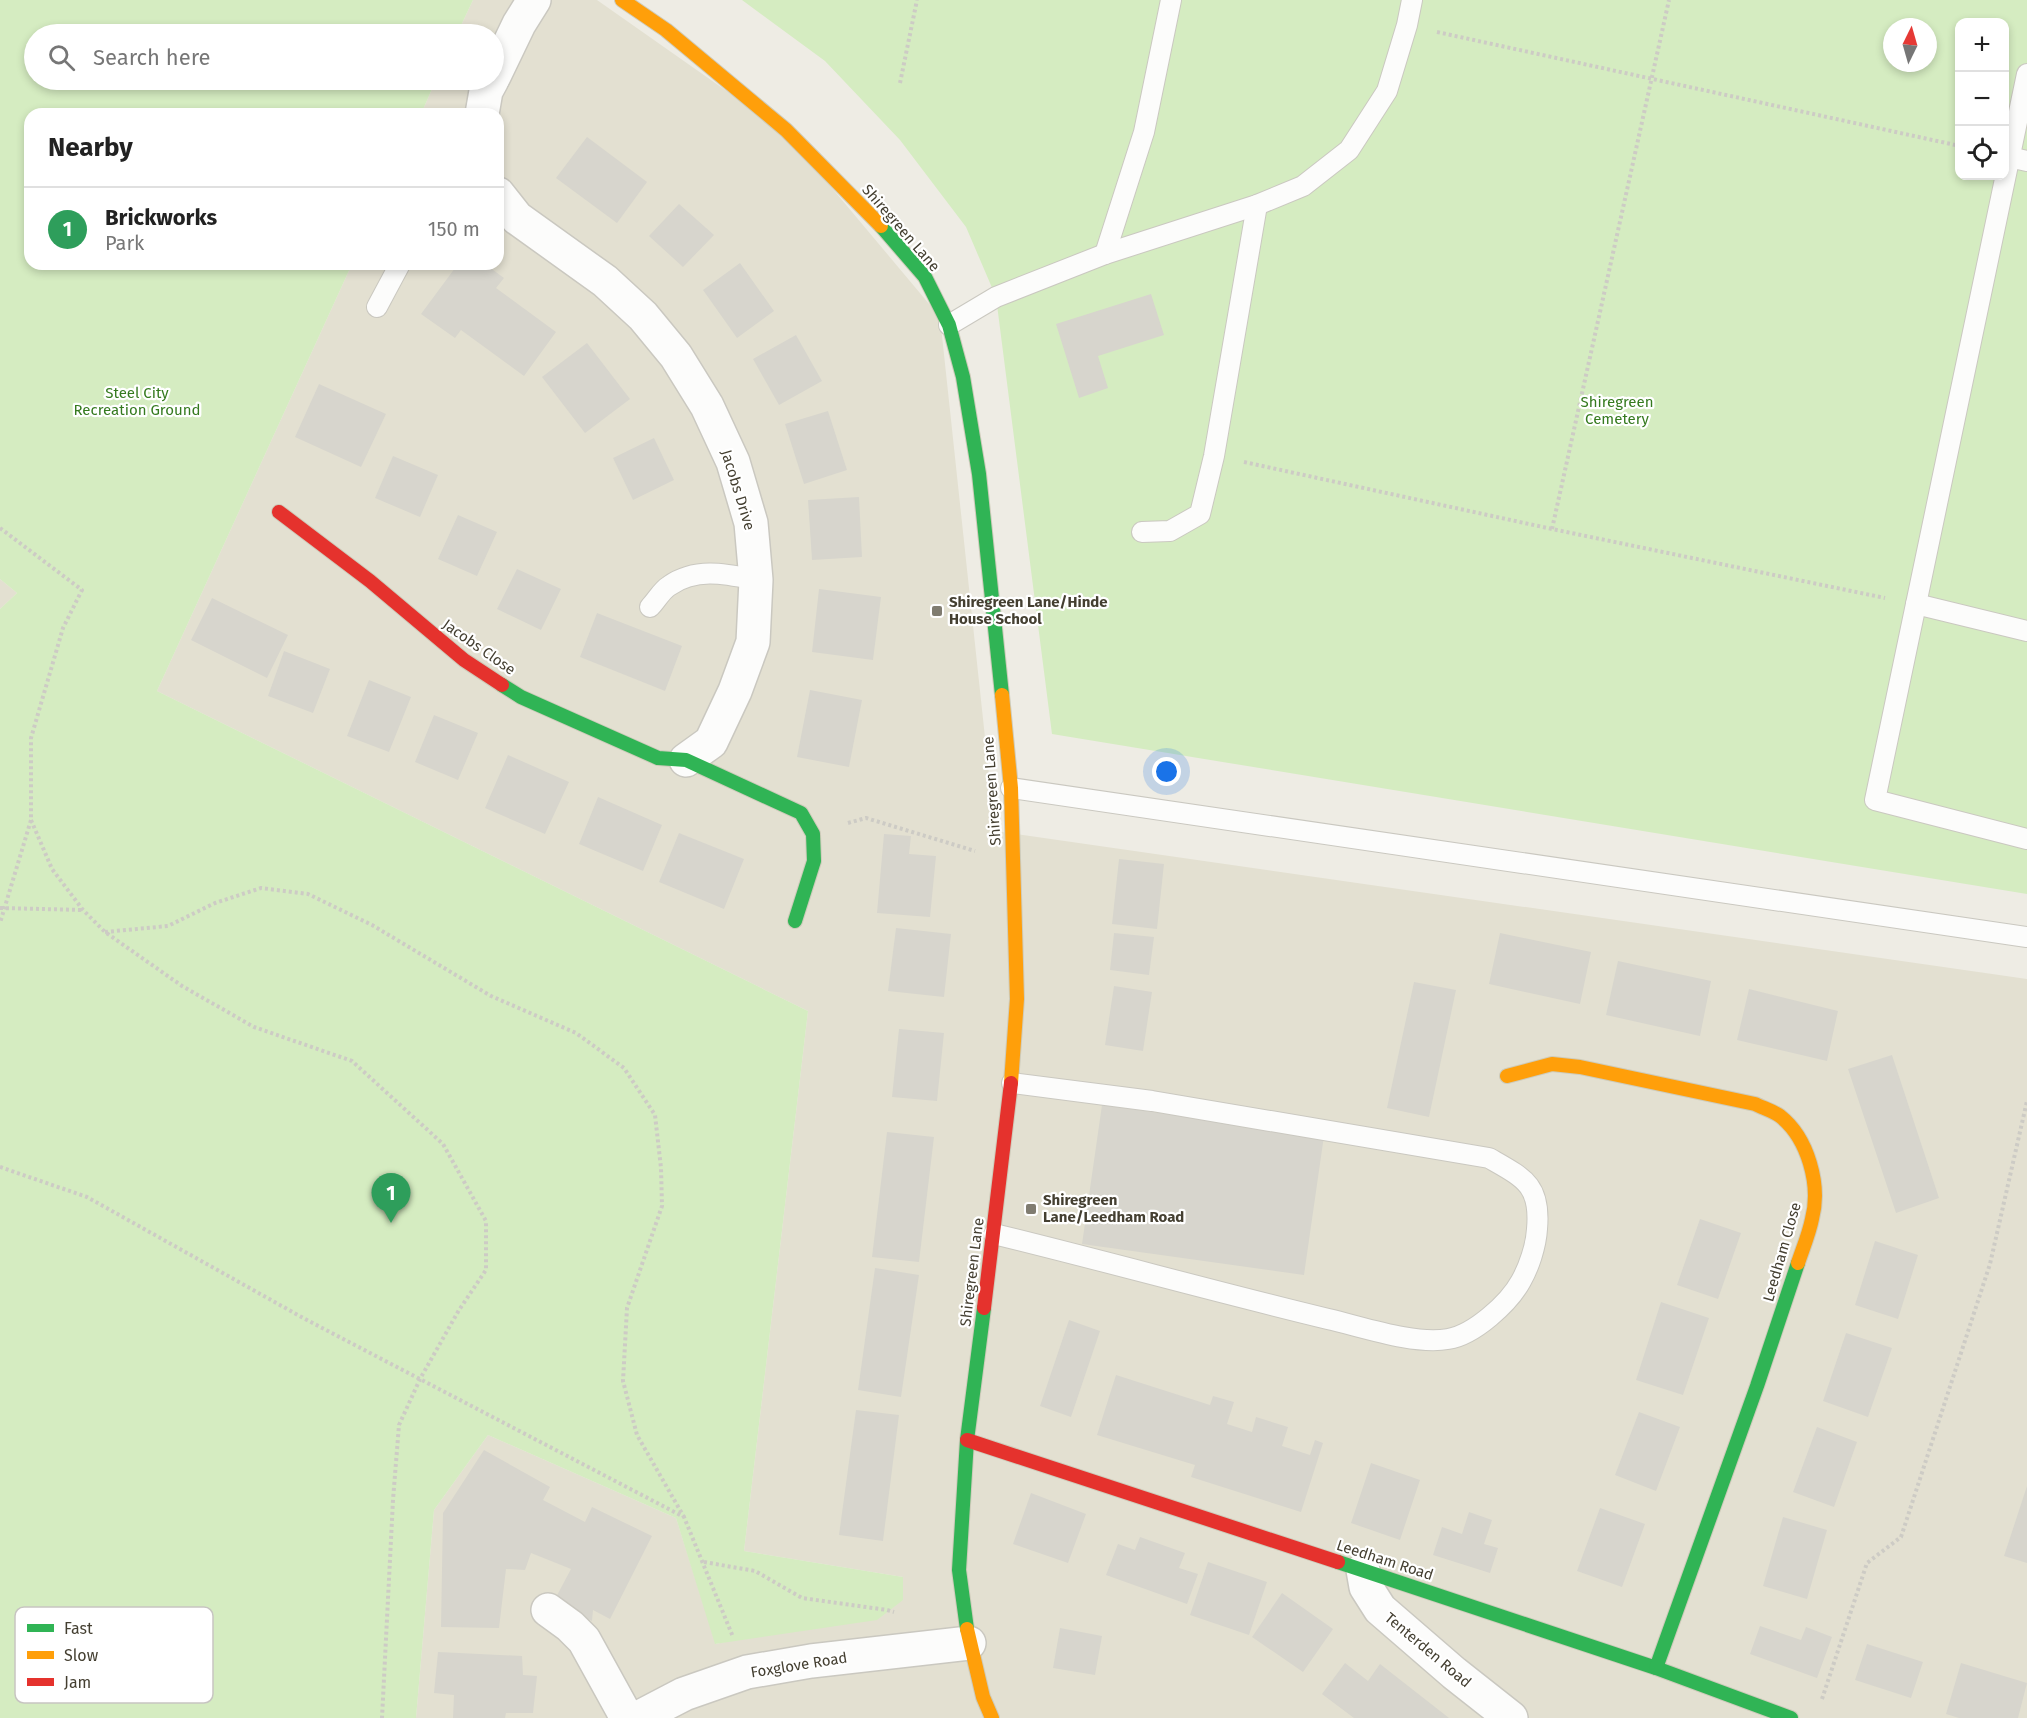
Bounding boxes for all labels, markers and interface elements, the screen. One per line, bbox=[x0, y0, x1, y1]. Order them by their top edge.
north arrow bbox=[1883, 18, 1937, 72]
map controls bbox=[1955, 18, 2009, 180]
button: + bbox=[1955, 18, 2009, 72]
search box bbox=[24, 24, 504, 90]
icon: search bbox=[45, 41, 78, 74]
text: Search here bbox=[93, 44, 211, 71]
button: − bbox=[1955, 72, 2009, 126]
button: locate bbox=[1955, 126, 2009, 180]
text: Nearby bbox=[48, 132, 133, 163]
street label: Shiregreen Lane bbox=[858, 181, 944, 275]
text: Brickworks bbox=[105, 204, 217, 231]
text: 1 bbox=[63, 217, 72, 241]
text: 150 m bbox=[428, 217, 480, 241]
text: Park bbox=[105, 231, 144, 255]
park label: Steel City Recreation Ground bbox=[74, 384, 200, 419]
park label: Shiregreen Cemetery bbox=[1581, 393, 1654, 428]
street label: Jacobs Drive bbox=[717, 447, 759, 533]
place label: Shiregreen Lane/Hinde House School bbox=[949, 593, 1108, 628]
marker: Shiregreen Lane/Hinde House School bbox=[930, 604, 944, 618]
street label: Jacobs Close bbox=[439, 615, 519, 679]
street label: Shiregreen Lane bbox=[979, 736, 1005, 846]
your location bbox=[1152, 757, 1181, 786]
pin: 1 bbox=[372, 1174, 410, 1223]
place label: Shiregreen Lane/Leedham Road bbox=[1043, 1191, 1184, 1226]
street label: Leedham Close bbox=[1759, 1200, 1805, 1304]
marker: Shiregreen Lane/Leedham Road bbox=[1024, 1202, 1038, 1216]
street label: Shiregreen Lane bbox=[956, 1217, 988, 1327]
street label: Leedham Road bbox=[1334, 1536, 1436, 1584]
legend bbox=[15, 1607, 213, 1703]
street label: Tenterden Road bbox=[1381, 1609, 1475, 1691]
text: Fast bbox=[64, 1619, 93, 1638]
text: Slow bbox=[64, 1646, 99, 1665]
street label: Foxglove Road bbox=[749, 1648, 849, 1682]
text: Jam bbox=[64, 1673, 91, 1692]

